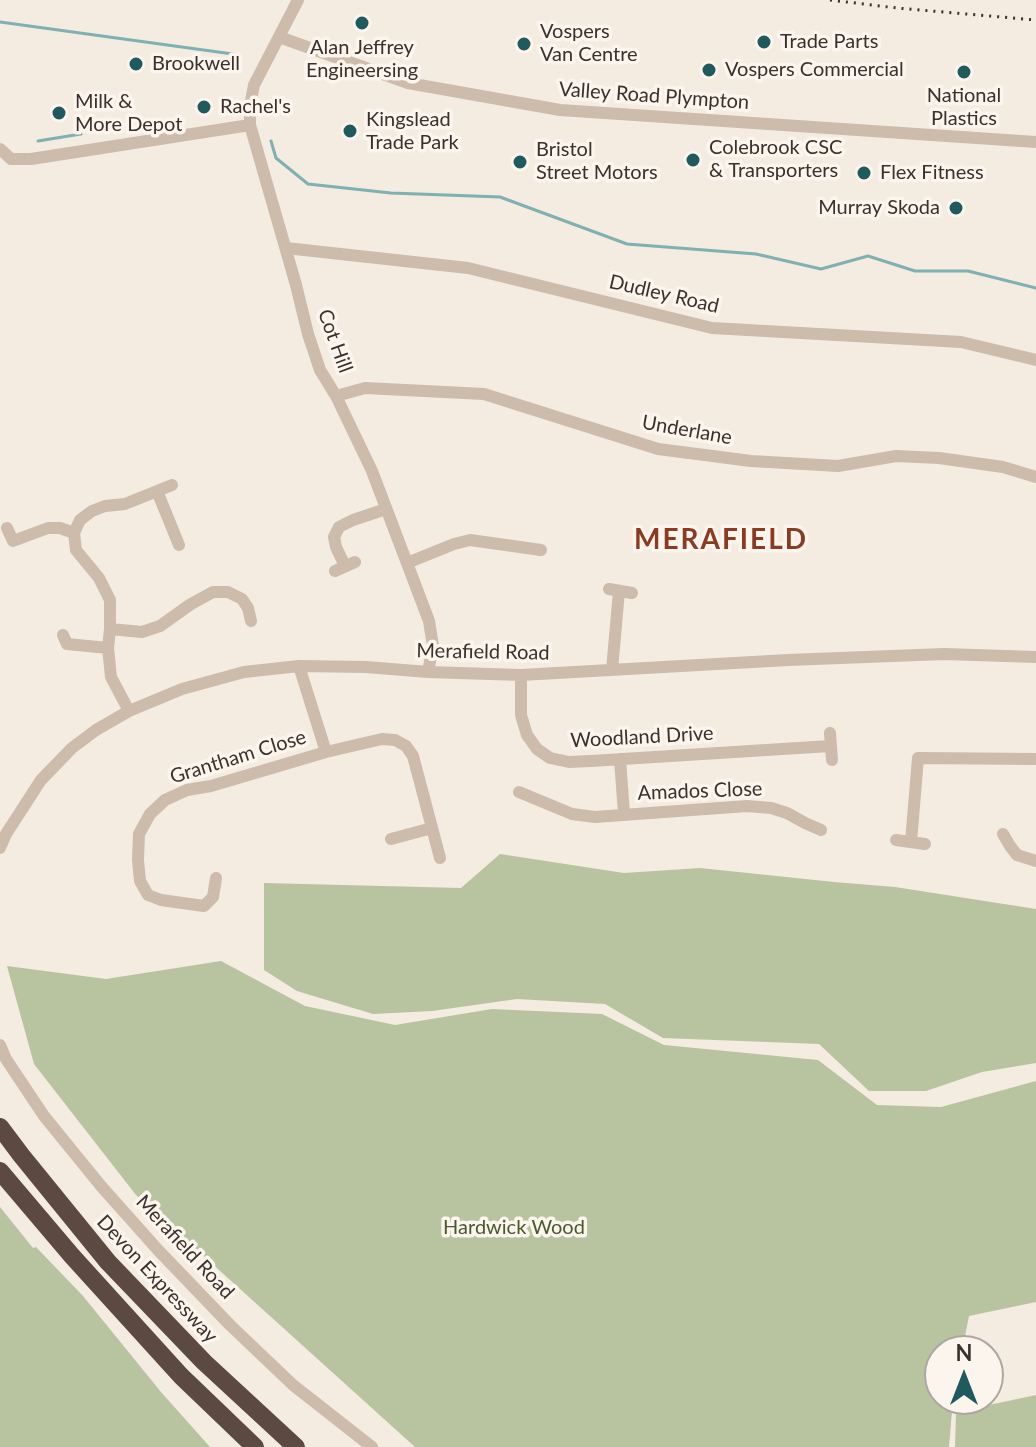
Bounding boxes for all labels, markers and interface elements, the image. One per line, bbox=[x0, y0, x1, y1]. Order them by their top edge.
marker: Alan Jeffrey Engineersing bbox=[353, 14, 371, 32]
place label: Vospers Van Centre bbox=[540, 20, 638, 67]
place label: Trade Parts bbox=[780, 30, 878, 54]
marker: Trade Parts bbox=[755, 33, 773, 51]
marker: Vospers Van Centre bbox=[515, 35, 533, 53]
place label: Alan Jeffrey Engineersing bbox=[306, 36, 418, 83]
place label: Brookwell bbox=[152, 52, 240, 76]
marker: Brookwell bbox=[127, 55, 145, 73]
place label: Vospers Commercial bbox=[725, 58, 904, 82]
marker: Vospers Commercial bbox=[700, 61, 718, 79]
marker: National Plastics bbox=[955, 63, 973, 81]
street label: Valley Road Plympton bbox=[558, 77, 750, 115]
place label: National Plastics bbox=[927, 84, 1001, 131]
place label: Milk & More Depot bbox=[75, 90, 182, 137]
place label: Rachel's bbox=[220, 95, 291, 119]
marker: Rachel's bbox=[195, 98, 213, 116]
marker: Milk & More Depot bbox=[50, 104, 68, 122]
place label: Kingslead Trade Park bbox=[366, 108, 459, 155]
marker: Kingslead Trade Park bbox=[341, 122, 359, 140]
place label: Colebrook CSC & Transporters bbox=[709, 136, 842, 183]
place label: Bristol Street Motors bbox=[536, 138, 658, 185]
marker: Colebrook CSC & Transporters bbox=[684, 151, 702, 169]
marker: Bristol Street Motors bbox=[511, 153, 529, 171]
place label: Flex Fitness bbox=[880, 161, 984, 185]
marker: Flex Fitness bbox=[855, 164, 873, 182]
place label: Murray Skoda bbox=[818, 196, 940, 220]
marker: Murray Skoda bbox=[947, 199, 965, 217]
street label: Dudley Road bbox=[607, 270, 721, 318]
street label: Cot Hill bbox=[312, 306, 358, 376]
street label: Underlane bbox=[640, 410, 734, 450]
district label: MERAFIELD bbox=[634, 523, 808, 557]
street label: Merafield Road bbox=[416, 639, 550, 665]
street label: Woodland Drive bbox=[570, 721, 714, 753]
street label: Grantham Close bbox=[167, 725, 309, 789]
street label: Amados Close bbox=[637, 777, 763, 805]
street label: Merafield Road bbox=[131, 1190, 239, 1304]
street label: Devon Expressway bbox=[92, 1210, 222, 1348]
park label: Hardwick Wood bbox=[443, 1216, 585, 1240]
north arrow bbox=[924, 1335, 1004, 1415]
text: N bbox=[956, 1339, 972, 1366]

